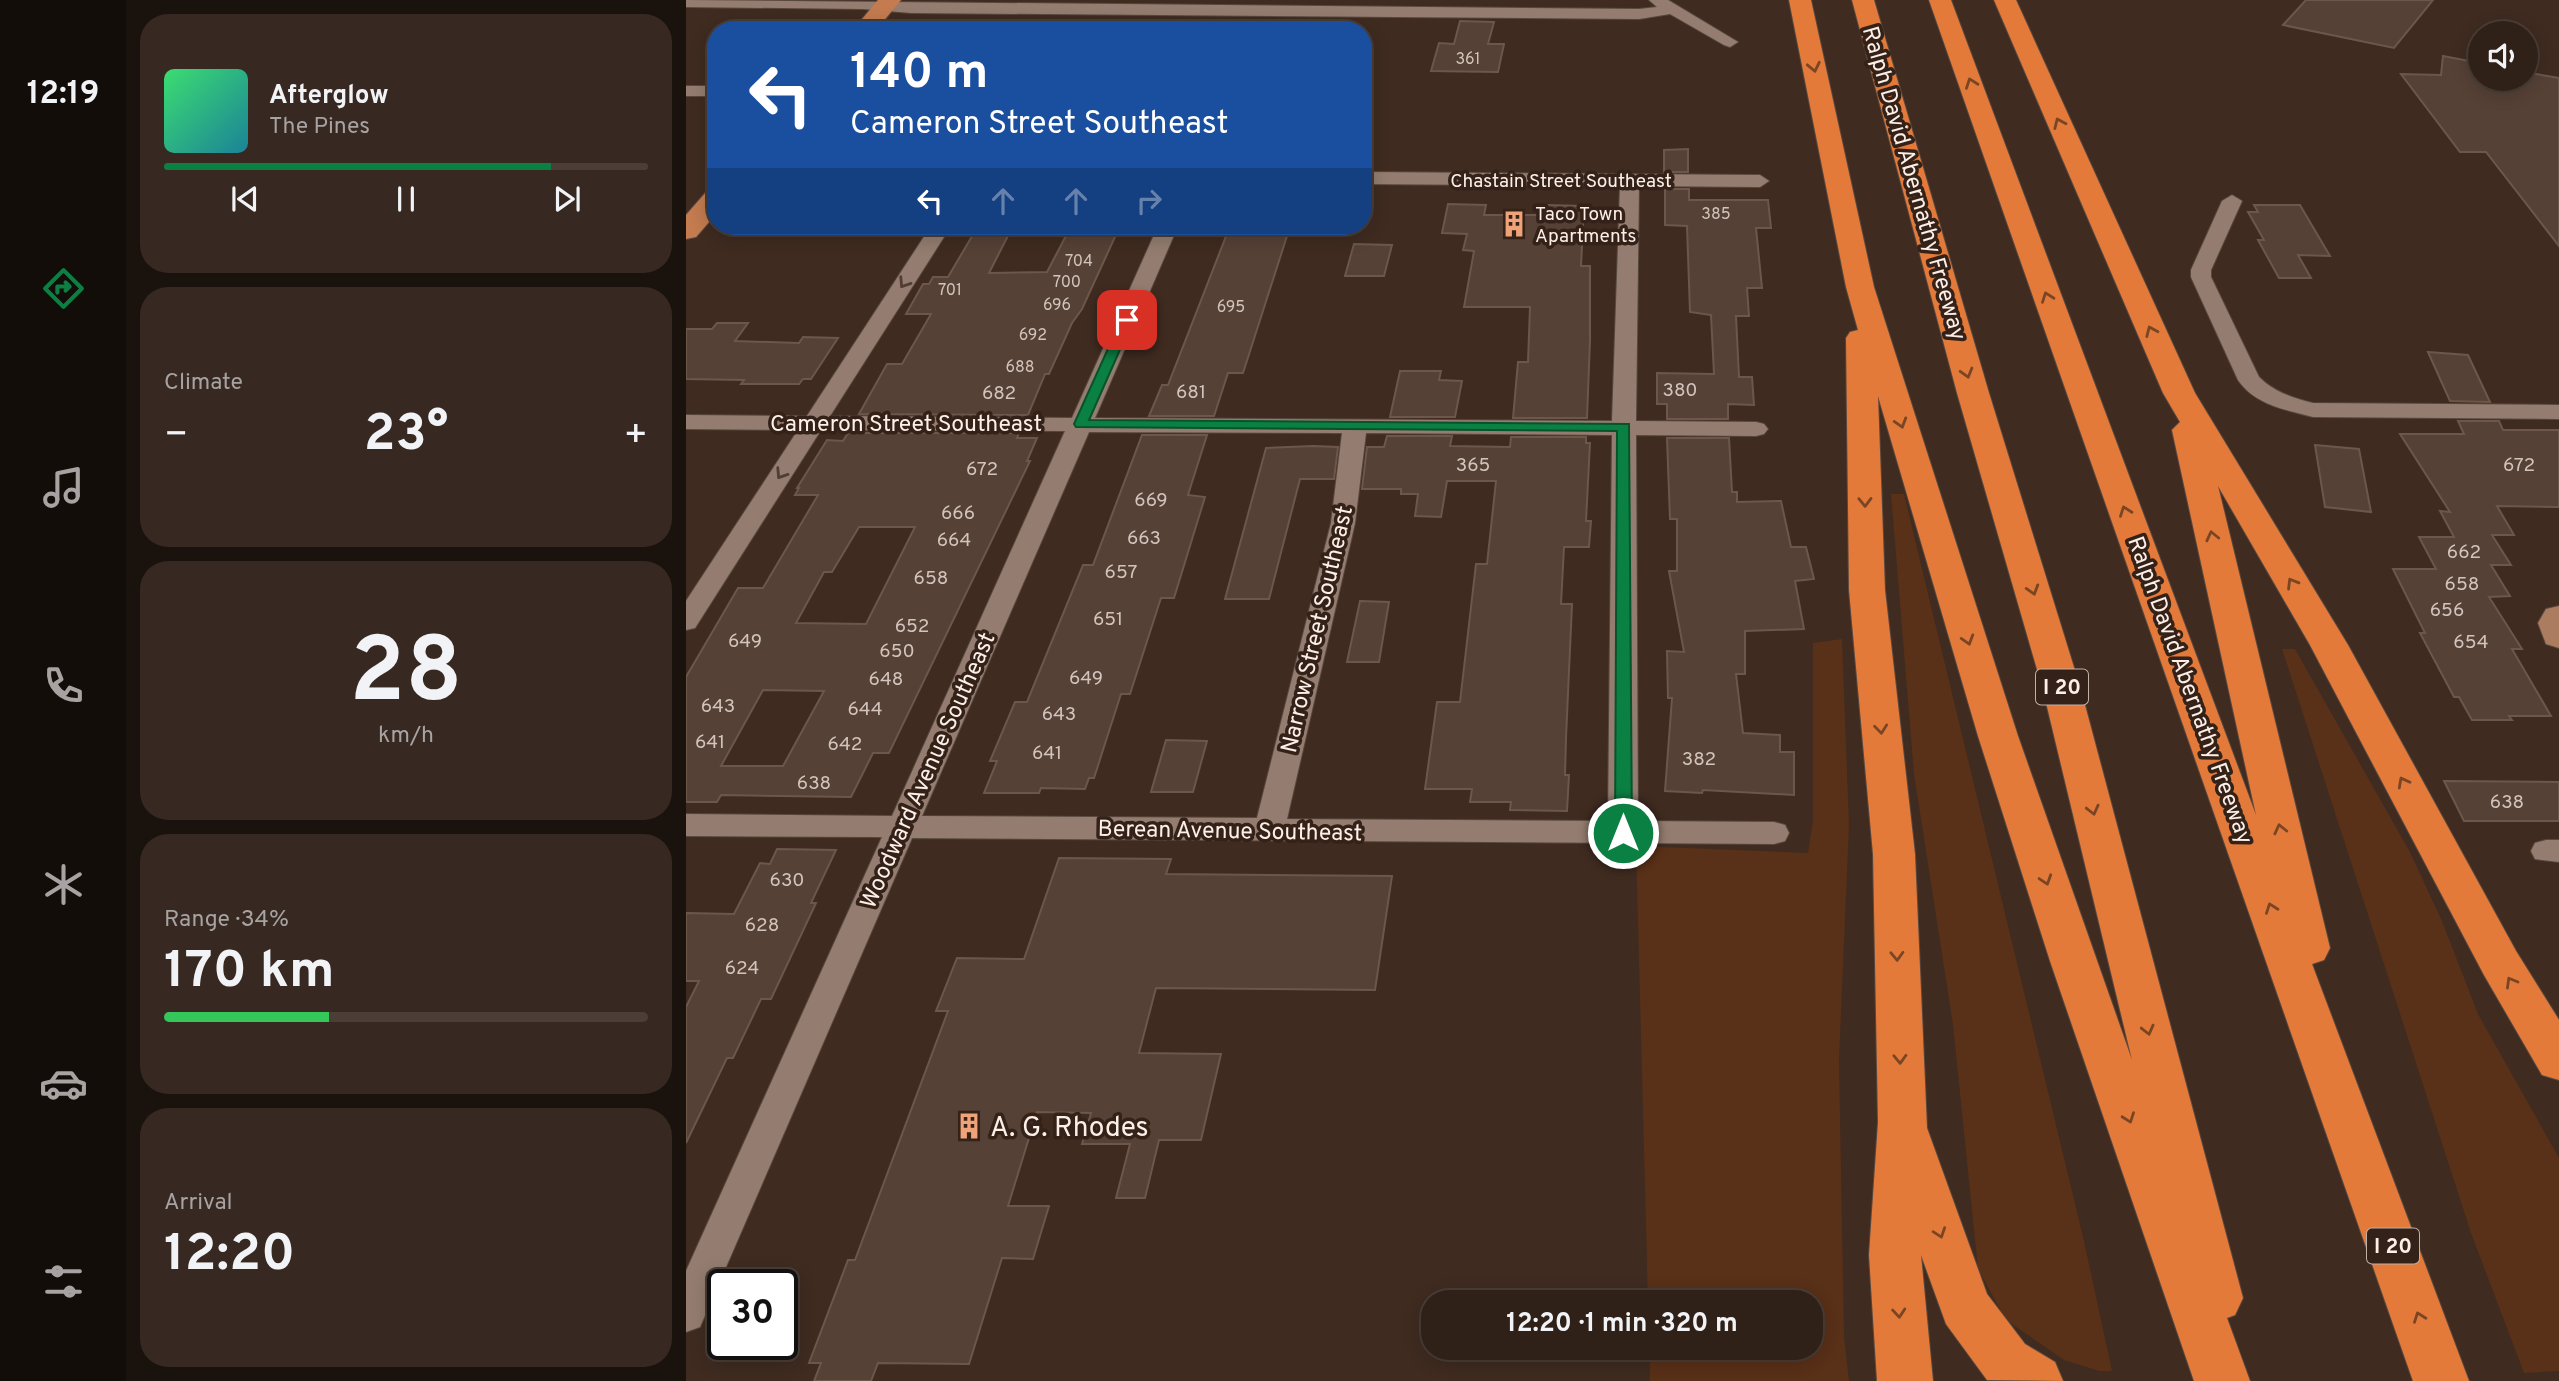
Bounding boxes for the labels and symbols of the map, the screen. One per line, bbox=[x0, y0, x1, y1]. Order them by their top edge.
street label: Ralph David Abernathy Freeway bbox=[1854, 23, 1971, 344]
house number: 361 bbox=[1455, 50, 1481, 70]
one-way arrow bbox=[1806, 61, 1821, 73]
one-way arrow bbox=[1965, 77, 1979, 89]
one-way arrow bbox=[2053, 118, 2067, 130]
street label: Chastain Street Southeast bbox=[1450, 170, 1672, 194]
place label: Taco Town Apartments bbox=[1535, 203, 1636, 249]
house number: 385 bbox=[1701, 205, 1731, 225]
building icon: Taco Town Apartments bbox=[1499, 209, 1529, 239]
house number: 704 bbox=[1065, 252, 1093, 272]
house number: 700 bbox=[1053, 273, 1081, 293]
one-way arrow bbox=[900, 275, 913, 288]
house number: 701 bbox=[938, 281, 962, 301]
pin bbox=[1097, 290, 1157, 350]
one-way arrow bbox=[2041, 291, 2055, 303]
house number: 696 bbox=[1043, 296, 1071, 316]
house number: 695 bbox=[1217, 298, 1245, 318]
house number: 692 bbox=[1019, 326, 1047, 346]
one-way arrow bbox=[2145, 326, 2159, 338]
house number: 688 bbox=[1005, 358, 1035, 378]
one-way arrow bbox=[1959, 366, 1974, 378]
house number: 380 bbox=[1662, 379, 1698, 403]
house number: 681 bbox=[1176, 381, 1206, 405]
house number: 682 bbox=[982, 382, 1016, 406]
street label: Cameron Street Southeast bbox=[770, 411, 1042, 440]
one-way arrow bbox=[1893, 416, 1908, 428]
house number: 365 bbox=[1456, 454, 1490, 478]
house number: 672 bbox=[2503, 454, 2535, 478]
house number: 672 bbox=[966, 458, 998, 482]
one-way arrow bbox=[777, 467, 790, 480]
house number: 669 bbox=[1134, 489, 1168, 513]
one-way arrow bbox=[1858, 497, 1873, 508]
house number: 666 bbox=[941, 502, 975, 526]
street label: Narrow Street Southeast bbox=[1276, 503, 1361, 756]
one-way arrow bbox=[2119, 505, 2133, 517]
house number: 663 bbox=[1127, 527, 1161, 551]
house number: 664 bbox=[937, 529, 971, 553]
one-way arrow bbox=[2206, 530, 2220, 542]
street label: Ralph David Abernathy Freeway bbox=[2119, 533, 2258, 849]
house number: 662 bbox=[2447, 541, 2481, 565]
house number: 657 bbox=[1105, 561, 1138, 585]
house number: 658 bbox=[914, 567, 948, 591]
house number: 658 bbox=[2445, 573, 2479, 597]
one-way arrow bbox=[2287, 578, 2300, 591]
one-way arrow bbox=[2024, 584, 2039, 596]
house number: 656 bbox=[2430, 599, 2464, 623]
house number: 651 bbox=[1093, 608, 1123, 632]
house number: 652 bbox=[895, 615, 929, 639]
street label: Woodward Avenue Southeast bbox=[855, 628, 1003, 914]
house number: 649 bbox=[728, 630, 762, 654]
house number: 654 bbox=[2453, 631, 2489, 655]
one-way arrow bbox=[1960, 634, 1975, 646]
house number: 650 bbox=[879, 640, 915, 664]
house number: 649 bbox=[1069, 667, 1103, 691]
house number: 648 bbox=[869, 668, 903, 692]
road number: I 20 bbox=[2036, 670, 2088, 704]
house number: 643 bbox=[701, 695, 735, 719]
house number: 644 bbox=[848, 698, 882, 722]
house number: 643 bbox=[1042, 703, 1076, 727]
one-way arrow bbox=[1873, 724, 1888, 735]
house number: 641 bbox=[695, 731, 725, 755]
house number: 642 bbox=[828, 733, 862, 757]
house number: 641 bbox=[1032, 742, 1062, 766]
house number: 382 bbox=[1682, 748, 1716, 772]
house number: 638 bbox=[797, 772, 831, 796]
one-way arrow bbox=[2397, 777, 2411, 789]
house number: 638 bbox=[2490, 791, 2524, 815]
position arrow bbox=[1586, 796, 1660, 870]
one-way arrow bbox=[2085, 804, 2099, 816]
street label: Berean Avenue Southeast bbox=[1097, 816, 1363, 849]
one-way arrow bbox=[2274, 823, 2288, 835]
house number: 630 bbox=[770, 869, 804, 893]
one-way arrow bbox=[2038, 873, 2052, 886]
one-way arrow bbox=[2265, 903, 2279, 915]
house number: 628 bbox=[745, 914, 779, 938]
one-way arrow bbox=[1889, 951, 1904, 962]
house number: 624 bbox=[725, 957, 759, 981]
one-way arrow bbox=[2506, 977, 2519, 989]
one-way arrow bbox=[2140, 1024, 2154, 1036]
one-way arrow bbox=[1893, 1054, 1908, 1065]
building icon: A. G. Rhodes bbox=[954, 1111, 984, 1141]
place label: A. G. Rhodes bbox=[990, 1111, 1149, 1147]
one-way arrow bbox=[2120, 1111, 2134, 1123]
one-way arrow bbox=[1932, 1227, 1946, 1239]
road number: I 20 bbox=[2367, 1228, 2419, 1264]
speed limit sign: 30 bbox=[707, 1269, 798, 1360]
one-way arrow bbox=[1891, 1307, 1906, 1318]
one-way arrow bbox=[2413, 1311, 2427, 1323]

